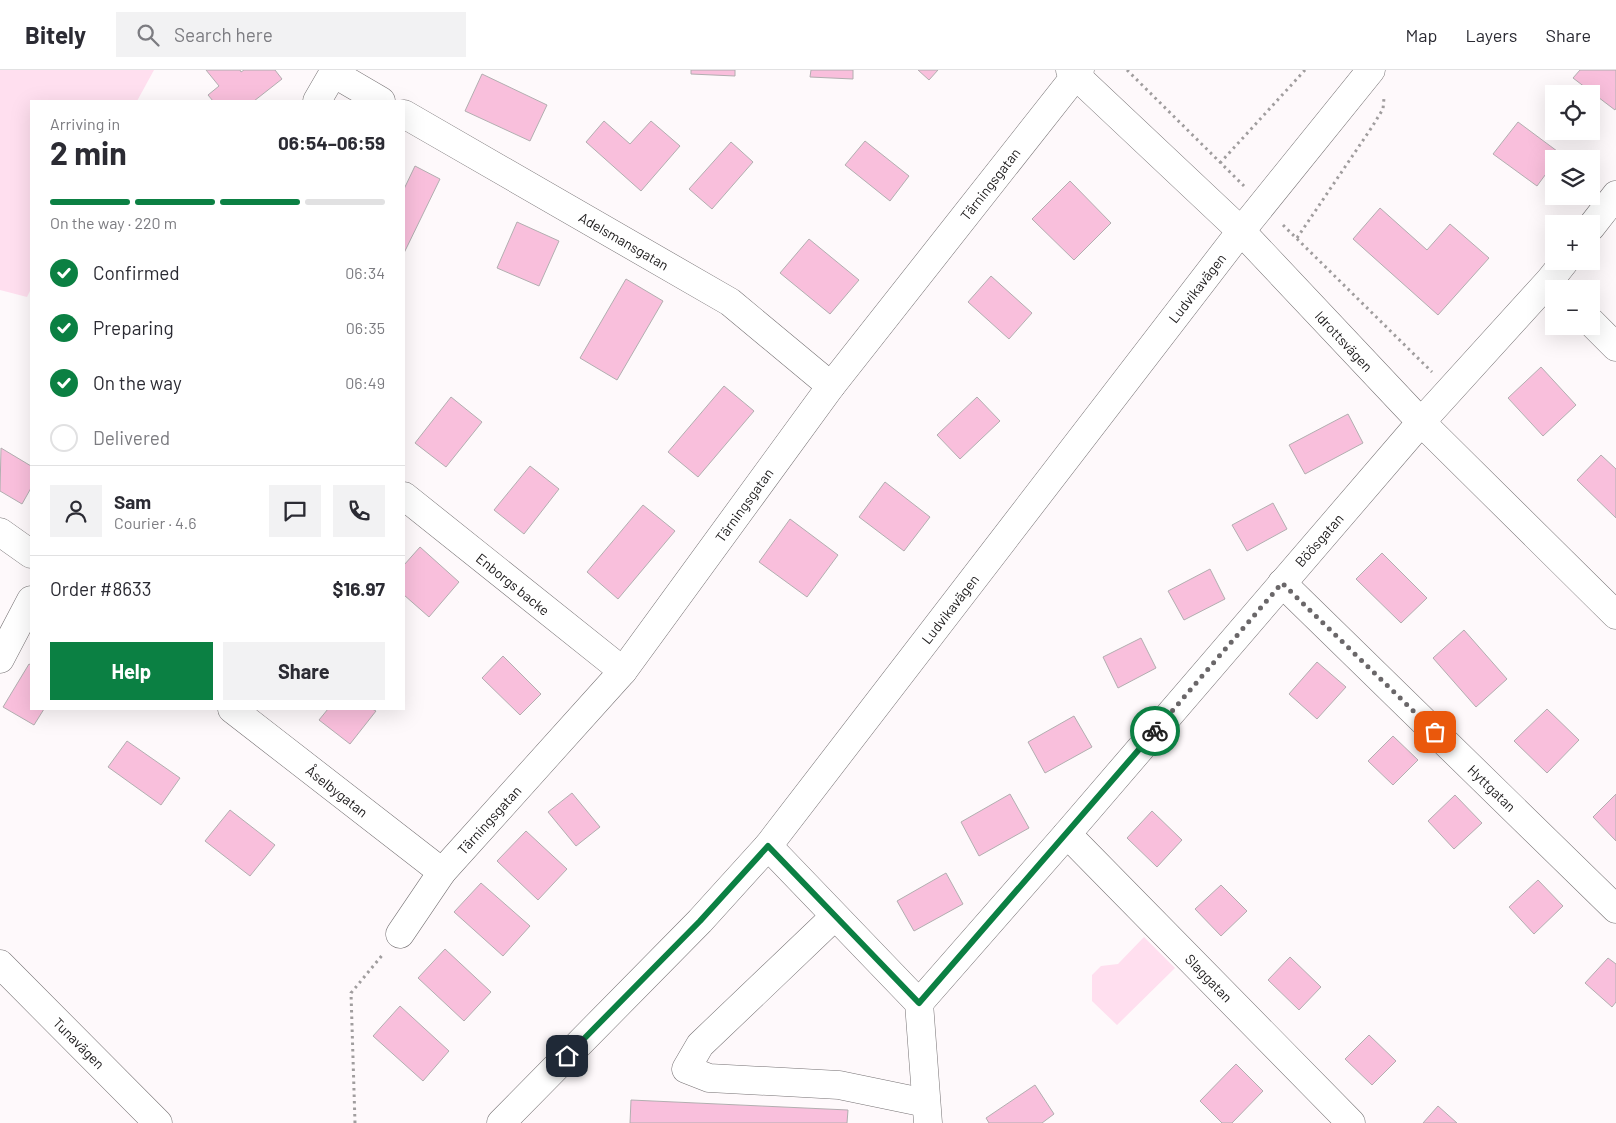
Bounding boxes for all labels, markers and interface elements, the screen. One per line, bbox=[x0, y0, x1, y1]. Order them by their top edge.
search box bbox=[116, 12, 466, 57]
text: Bitely bbox=[25, 20, 86, 49]
icon: search bbox=[134, 21, 162, 49]
text: Search here bbox=[174, 23, 273, 46]
text: Map bbox=[1405, 24, 1437, 46]
text: Layers bbox=[1465, 24, 1518, 46]
text: Share bbox=[1546, 24, 1591, 46]
map controls bbox=[1545, 85, 1600, 335]
button: locate bbox=[1545, 85, 1600, 140]
text: Arriving in bbox=[50, 114, 120, 133]
text: 06:54–06:59 bbox=[278, 131, 385, 154]
text: 2 min bbox=[50, 133, 127, 171]
street label: Tärningsgatan bbox=[956, 144, 1024, 224]
button: layers bbox=[1545, 150, 1600, 205]
street label: Adelsmansgatan bbox=[576, 208, 672, 274]
text: On the way · 220 m bbox=[50, 213, 177, 232]
button: + bbox=[1545, 215, 1600, 270]
street label: Ludvikavägen bbox=[1165, 250, 1229, 326]
icon: check bbox=[50, 259, 78, 287]
text: Confirmed bbox=[93, 261, 180, 284]
text: 06:34 bbox=[345, 263, 385, 282]
button: − bbox=[1545, 280, 1600, 335]
street label: Idrottsvägen bbox=[1312, 307, 1376, 375]
icon: check bbox=[50, 314, 78, 342]
text: Preparing bbox=[93, 316, 174, 339]
text: 06:35 bbox=[346, 318, 385, 337]
icon: check bbox=[50, 369, 78, 397]
text: On the way bbox=[93, 371, 182, 394]
text: 06:49 bbox=[345, 373, 385, 392]
text: Delivered bbox=[93, 426, 170, 449]
street label: Tärningsgatan bbox=[712, 465, 776, 545]
button: person bbox=[50, 485, 102, 537]
button: chat bbox=[269, 485, 321, 537]
button: phone bbox=[333, 485, 385, 537]
text: Sam bbox=[114, 490, 151, 513]
street label: Böösgatan bbox=[1291, 510, 1347, 570]
text: Courier · 4.6 bbox=[114, 513, 197, 532]
street label: Enborgs backe bbox=[473, 549, 553, 619]
street label: Ludvikavägen bbox=[918, 571, 982, 647]
text: Order #8633 bbox=[50, 577, 152, 600]
text: $16.97 bbox=[333, 577, 385, 600]
button: Help bbox=[50, 642, 213, 700]
button: Share bbox=[223, 642, 385, 700]
courier bbox=[1130, 706, 1180, 756]
pin bbox=[1414, 711, 1456, 753]
icon: bike bbox=[1141, 717, 1169, 745]
icon: bag bbox=[1421, 718, 1449, 746]
street label: Hyttgatan bbox=[1464, 761, 1520, 815]
street label: Åselbygatan bbox=[303, 762, 371, 820]
street label: Tärningsgatan bbox=[454, 782, 524, 858]
street label: Slaggatan bbox=[1182, 950, 1236, 1006]
street label: Tunavägen bbox=[50, 1014, 108, 1072]
pin bbox=[546, 1035, 588, 1077]
icon: home bbox=[553, 1042, 581, 1070]

